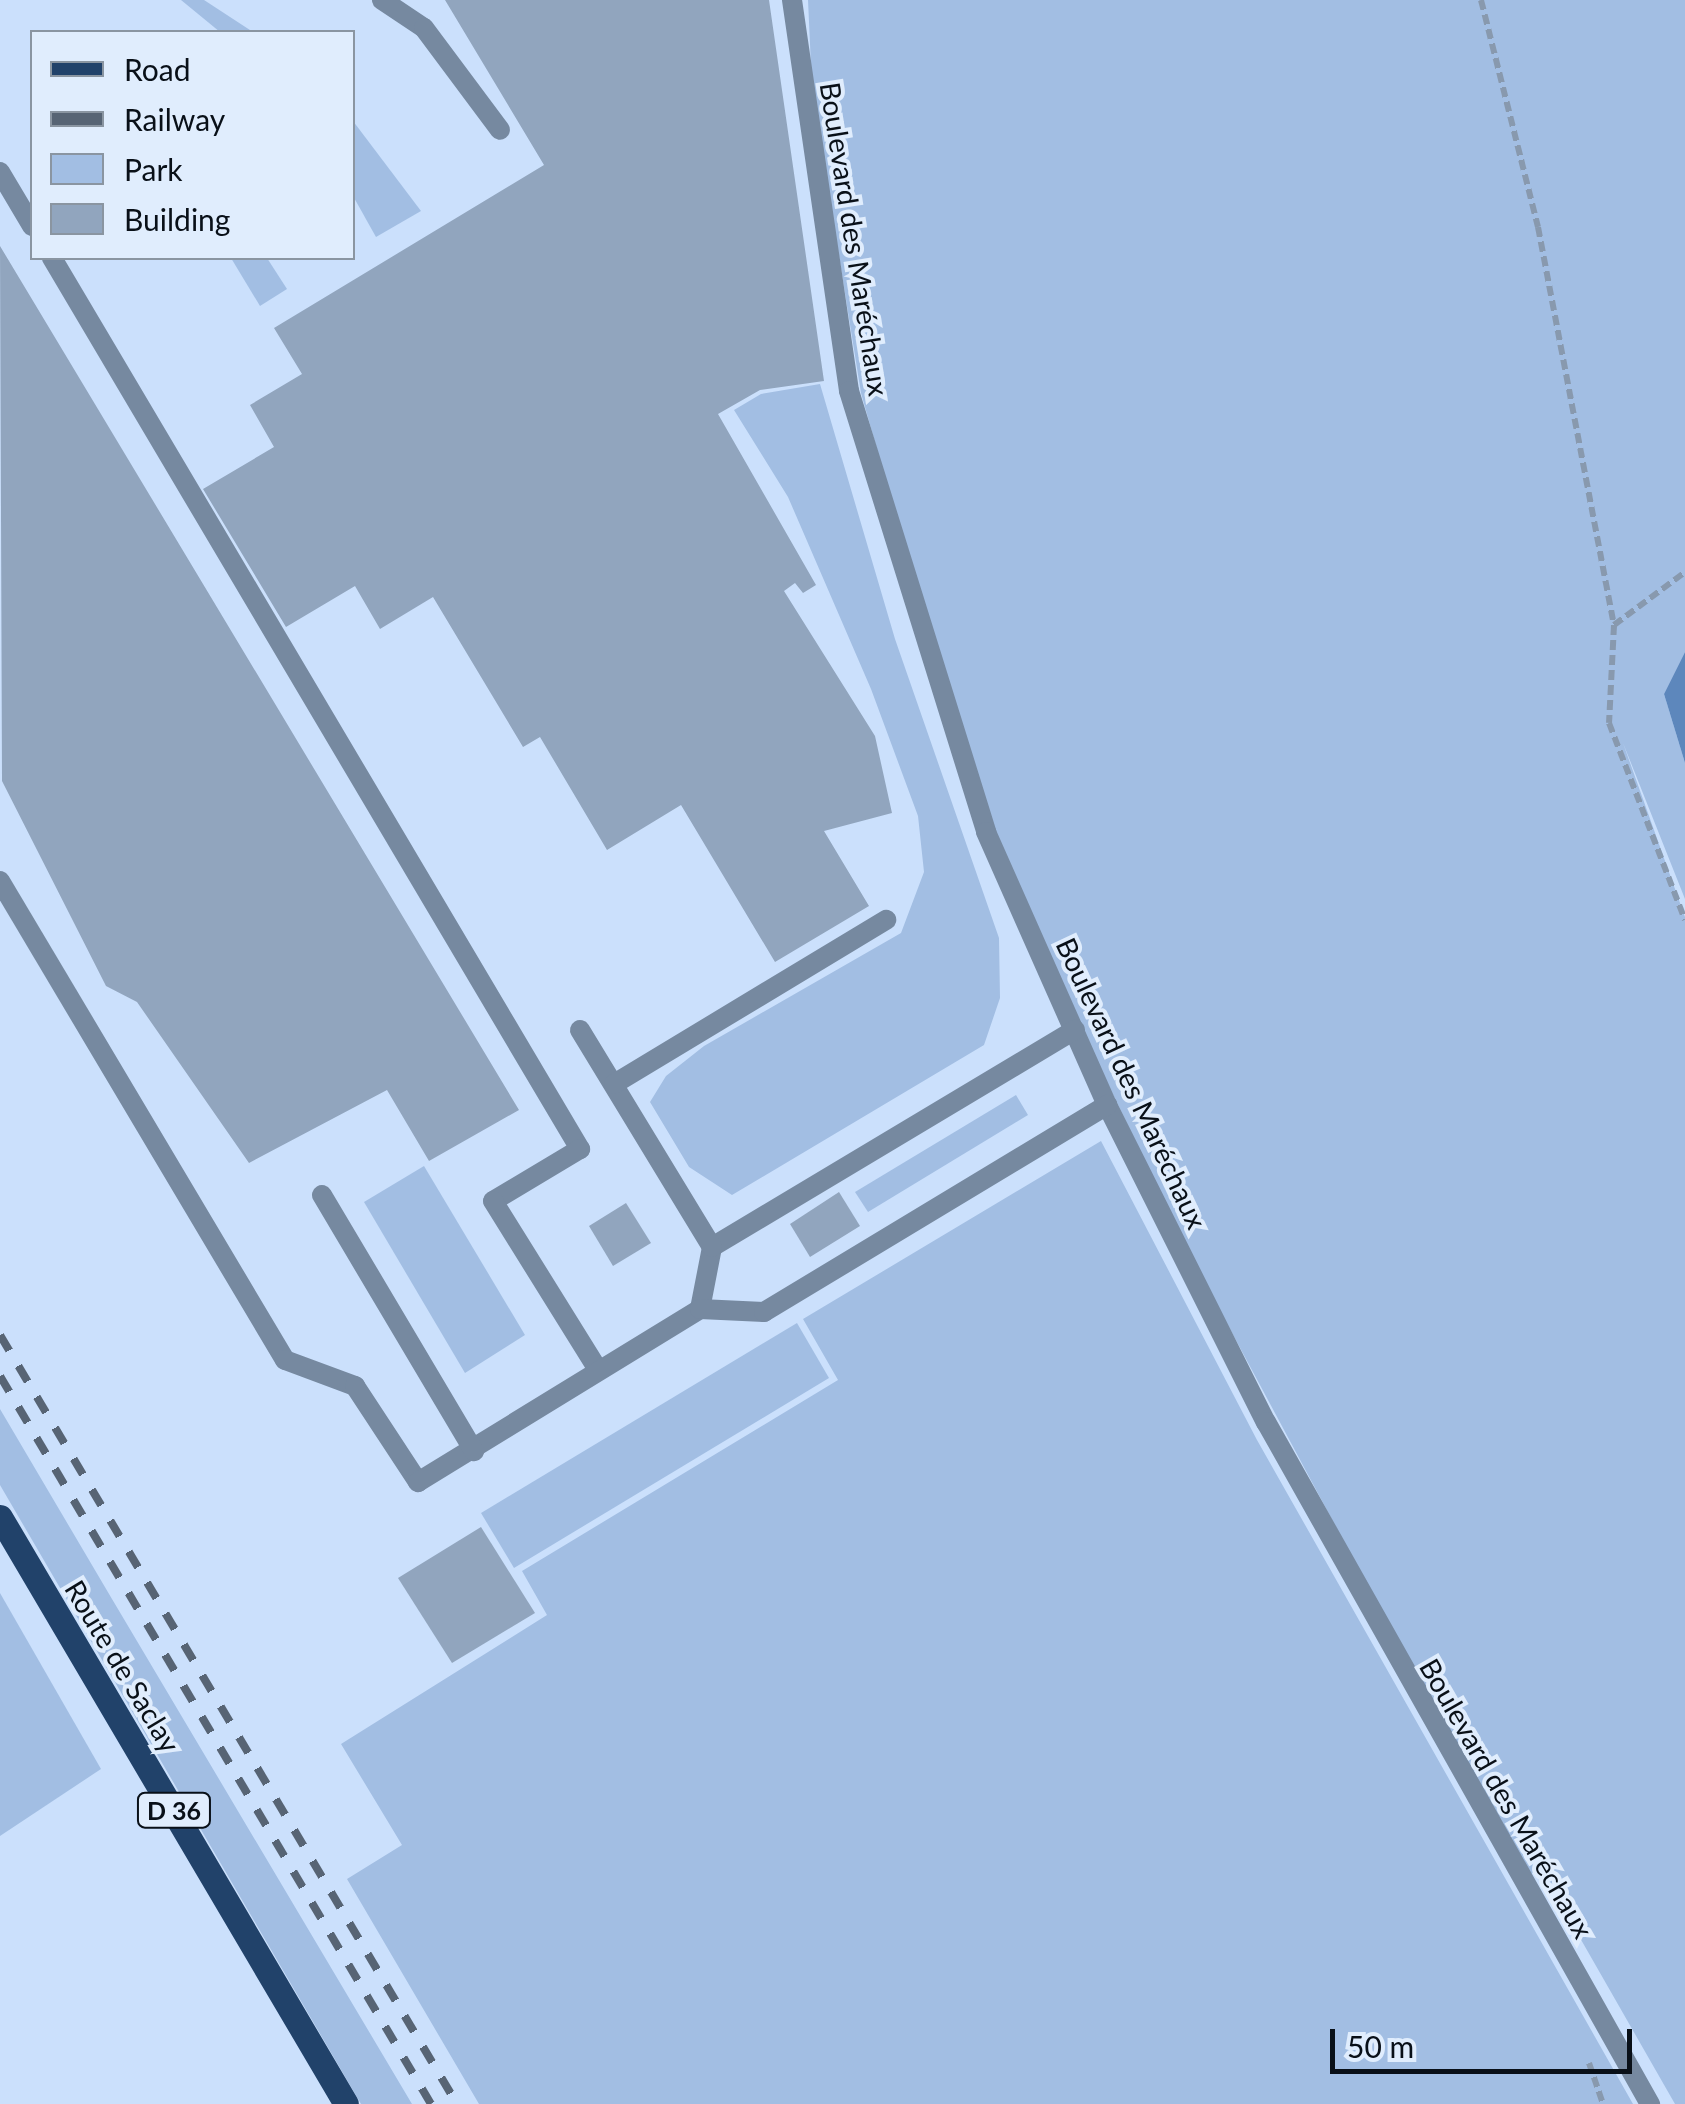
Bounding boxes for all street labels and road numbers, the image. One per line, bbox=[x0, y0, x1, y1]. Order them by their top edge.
street label: Boulevard des Maréchaux bbox=[814, 80, 896, 398]
street label: Boulevard des Maréchaux bbox=[1050, 932, 1214, 1234]
street label: Route de Saclay bbox=[58, 1574, 188, 1758]
street label: Boulevard des Maréchaux bbox=[1413, 1652, 1601, 1944]
road number: D 36 bbox=[136, 1790, 212, 1830]

